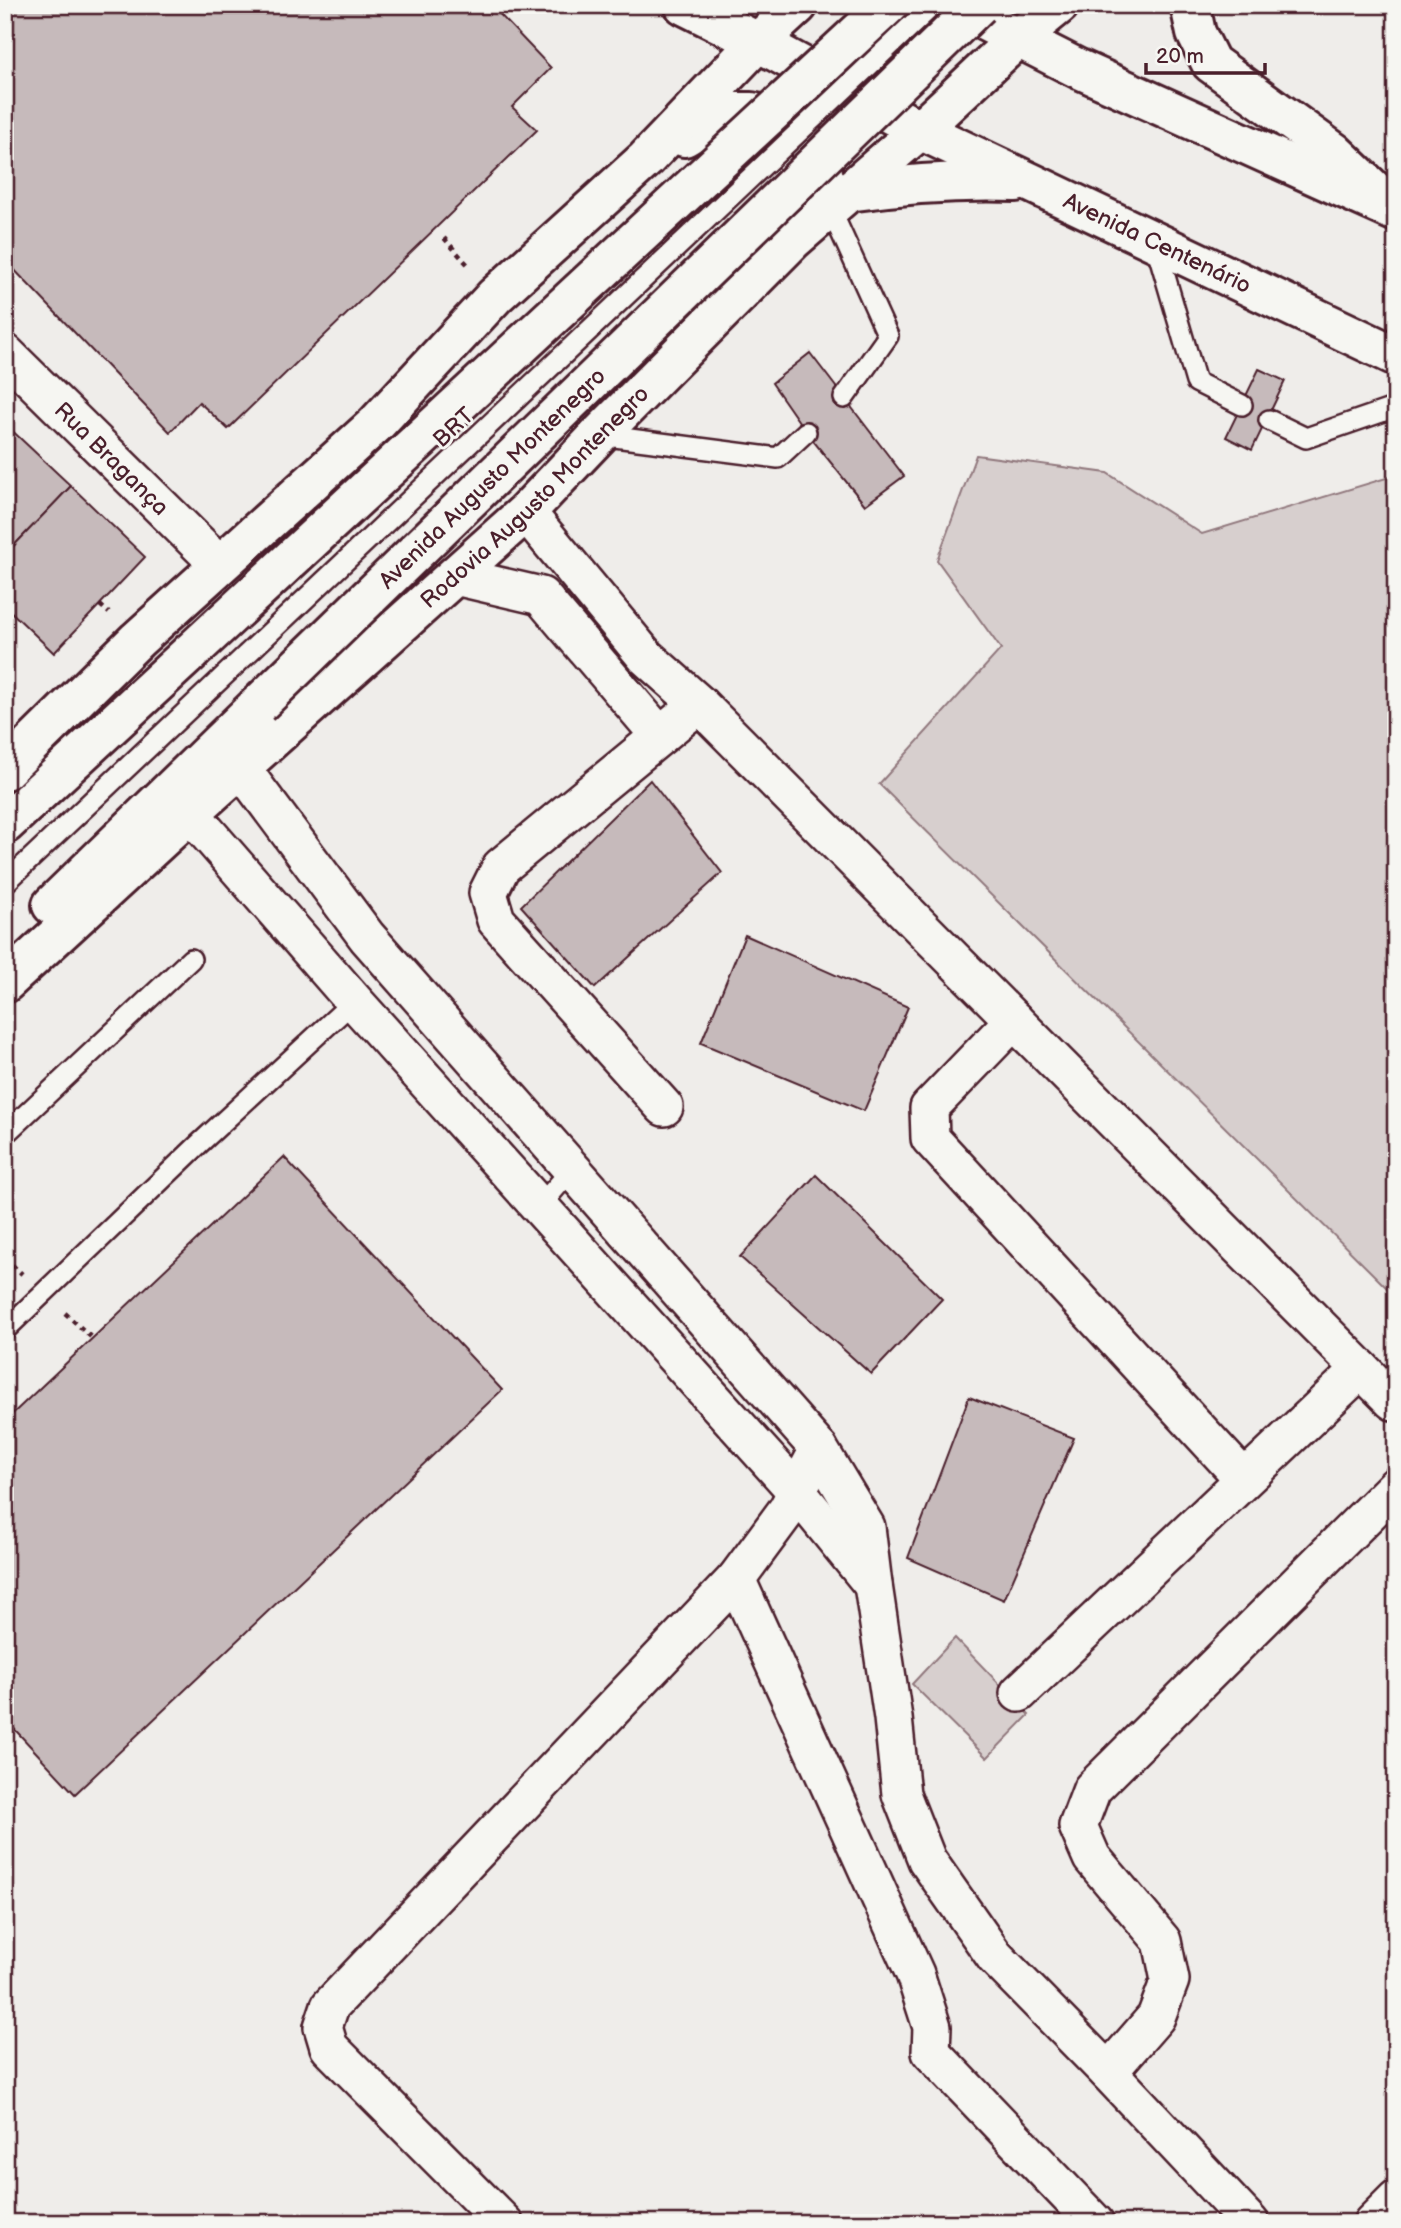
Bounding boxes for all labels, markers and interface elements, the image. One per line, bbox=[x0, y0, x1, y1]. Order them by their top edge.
scale bar bbox=[1146, 32, 1264, 76]
text: 20 m bbox=[1156, 44, 1204, 69]
street label: Avenida Centenário bbox=[1059, 187, 1255, 300]
street label: Avenida Augusto Montenegro bbox=[373, 362, 612, 595]
street label: Rodovia Augusto Montenegro bbox=[415, 380, 655, 615]
street label: Rua Bragança bbox=[48, 397, 174, 522]
street label: BRT bbox=[427, 402, 480, 454]

